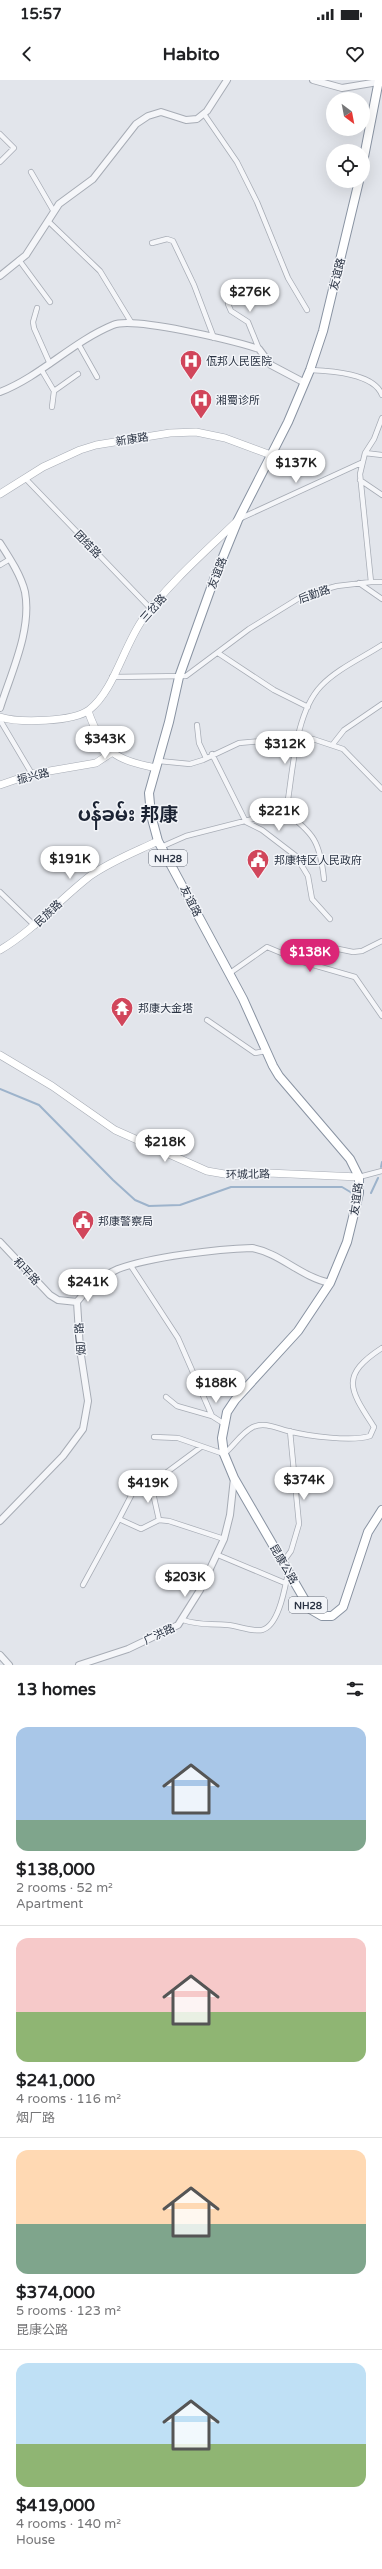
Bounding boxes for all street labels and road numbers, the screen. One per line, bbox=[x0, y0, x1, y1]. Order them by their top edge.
street label: 友谊路 bbox=[327, 257, 348, 292]
street label: 新康路 bbox=[115, 430, 149, 448]
street label: 团结路 bbox=[72, 528, 104, 561]
street label: 友谊路 bbox=[205, 555, 229, 591]
street label: 后勤路 bbox=[296, 583, 332, 606]
street label: 三岔路 bbox=[138, 592, 169, 625]
street label: 振兴路 bbox=[16, 766, 51, 787]
road number: NH28 bbox=[149, 850, 187, 866]
street label: 友谊路 bbox=[177, 884, 204, 919]
street label: 民族路 bbox=[32, 897, 65, 929]
street label: 环城北路 bbox=[226, 1168, 270, 1181]
street label: 友谊路 bbox=[348, 1182, 365, 1216]
street label: 和平路 bbox=[11, 1255, 43, 1288]
street label: 烟厂路 bbox=[73, 1322, 88, 1356]
street label: 昆康公路 bbox=[267, 1542, 300, 1587]
road number: NH28 bbox=[289, 1597, 327, 1613]
street label: 广洪路 bbox=[142, 1622, 177, 1647]

